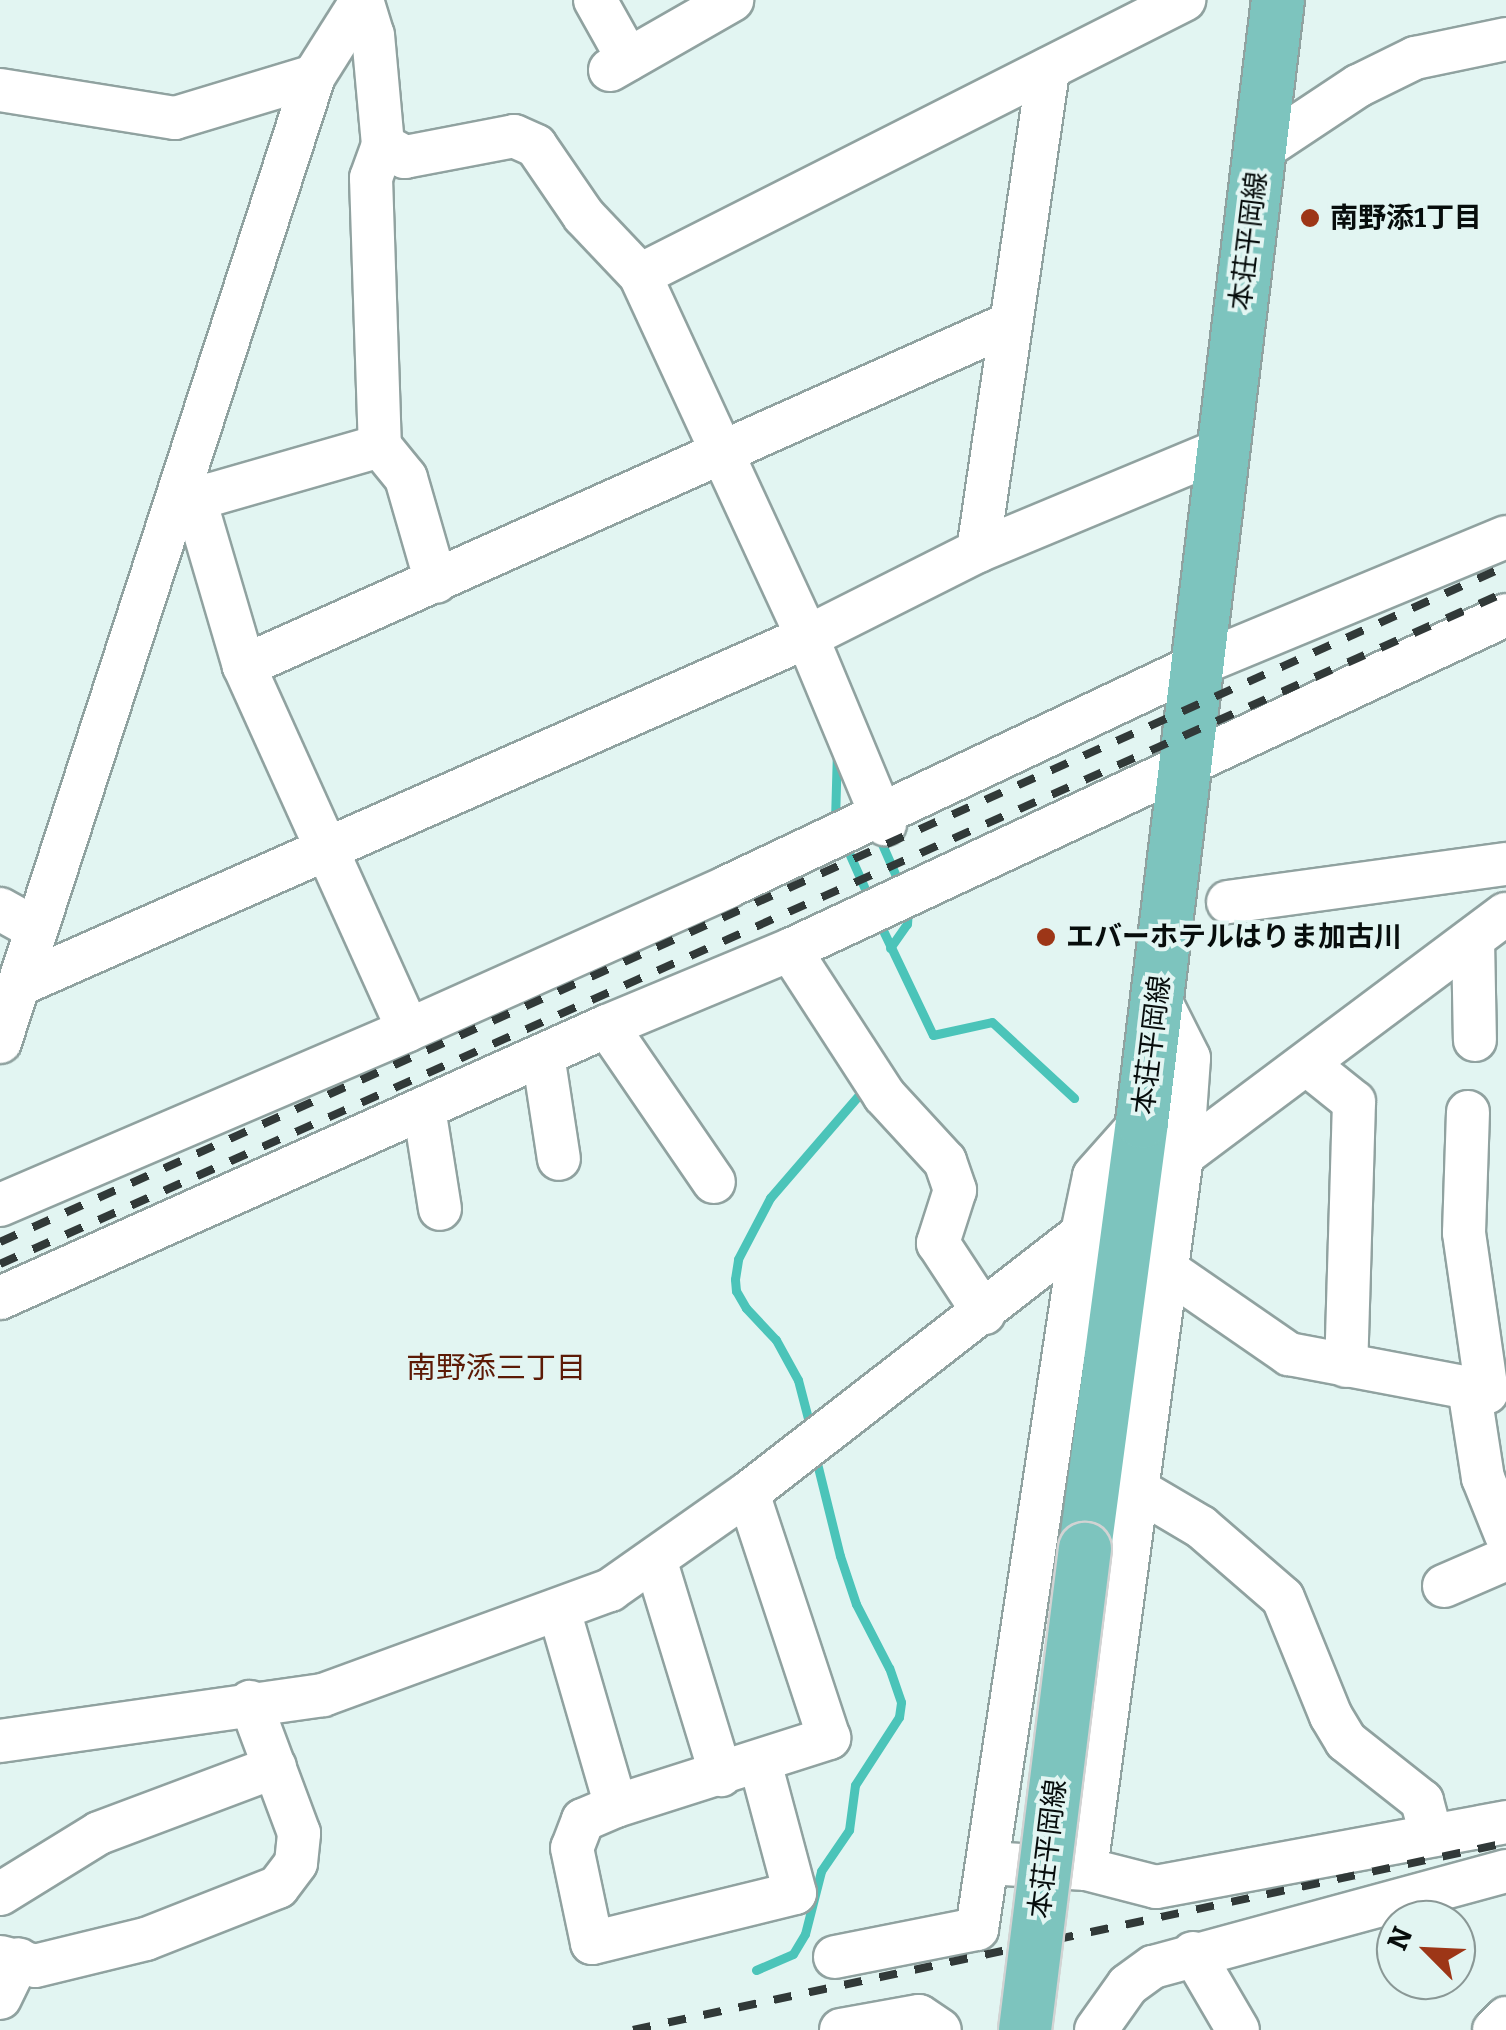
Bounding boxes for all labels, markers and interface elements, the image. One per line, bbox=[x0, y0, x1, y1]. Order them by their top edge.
street label: 本荘平岡線 bbox=[1224, 169, 1274, 313]
place label: 南野添1丁目 bbox=[1330, 201, 1482, 235]
marker: 南野添1丁目 bbox=[1299, 207, 1321, 229]
place label: エバーホテルはりま加古川 bbox=[1066, 920, 1402, 954]
marker: エバーホテルはりま加古川 bbox=[1035, 926, 1057, 948]
street label: 本荘平岡線 bbox=[1127, 973, 1177, 1117]
district label: 南野添三丁目 bbox=[406, 1350, 586, 1386]
street label: 本荘平岡線 bbox=[1023, 1777, 1073, 1921]
north arrow bbox=[1376, 1900, 1476, 2000]
text: N bbox=[1380, 1922, 1419, 1955]

